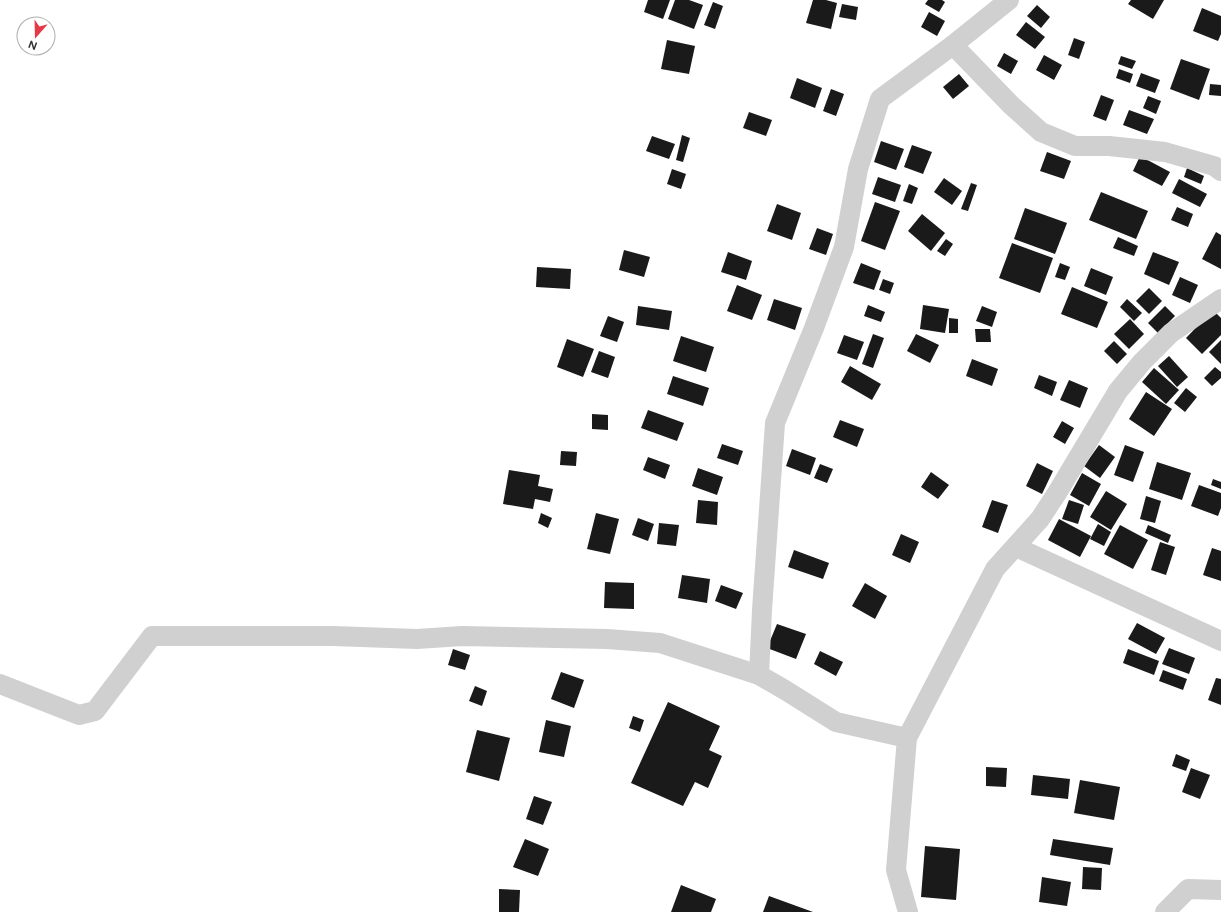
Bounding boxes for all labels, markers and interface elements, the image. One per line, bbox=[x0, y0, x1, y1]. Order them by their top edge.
north arrow bbox=[16, 16, 56, 56]
text: N bbox=[27, 37, 39, 52]

